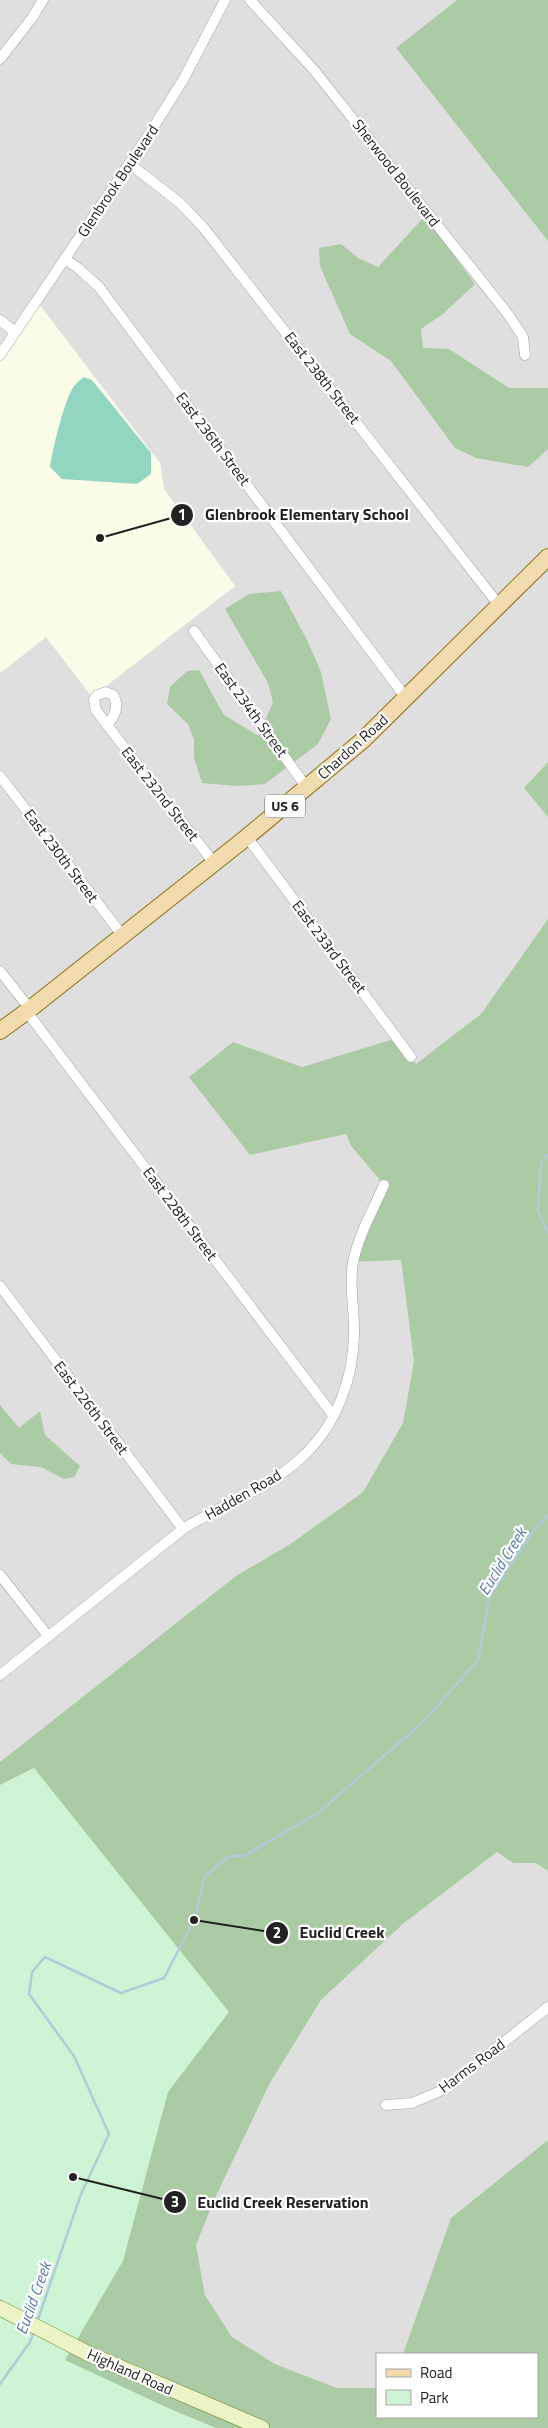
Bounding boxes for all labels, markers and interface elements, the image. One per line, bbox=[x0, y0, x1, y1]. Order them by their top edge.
street label: Sherwood Boulevard bbox=[347, 114, 446, 231]
street label: Glenbrook Boulevard bbox=[71, 120, 164, 242]
street label: East 238th Street bbox=[279, 327, 366, 429]
street label: East 236th Street bbox=[171, 387, 257, 491]
callout: Glenbrook Elementary School bbox=[170, 499, 419, 530]
text: Glenbrook Elementary School bbox=[205, 502, 409, 526]
text: 1 bbox=[178, 503, 186, 526]
street label: East 234th Street bbox=[209, 658, 294, 762]
street label: Chardon Road bbox=[312, 708, 393, 785]
street label: East 232nd Street bbox=[116, 741, 205, 846]
road number: US 6 bbox=[265, 794, 305, 818]
street label: East 230th Street bbox=[19, 804, 105, 908]
street label: East 233rd Street bbox=[287, 895, 373, 999]
street label: East 228th Street bbox=[138, 1162, 224, 1266]
street label: East 226th Street bbox=[49, 1356, 135, 1460]
street label: Hadden Road bbox=[200, 1463, 285, 1526]
water label: Euclid Creek bbox=[472, 1521, 533, 1599]
callout: Euclid Creek bbox=[264, 1917, 394, 1948]
text: Euclid Creek bbox=[300, 1920, 385, 1944]
text: 2 bbox=[273, 1921, 281, 1944]
street label: Harms Road bbox=[434, 2033, 510, 2098]
callout: Euclid Creek Reservation bbox=[162, 2187, 379, 2218]
text: 3 bbox=[171, 2190, 179, 2213]
text: Euclid Creek Reservation bbox=[197, 2190, 369, 2214]
water label: Euclid Creek bbox=[9, 2257, 58, 2338]
street label: Highland Road bbox=[84, 2342, 177, 2401]
legend bbox=[376, 2353, 538, 2418]
text: Road bbox=[420, 2361, 452, 2384]
text: Park bbox=[420, 2386, 449, 2409]

